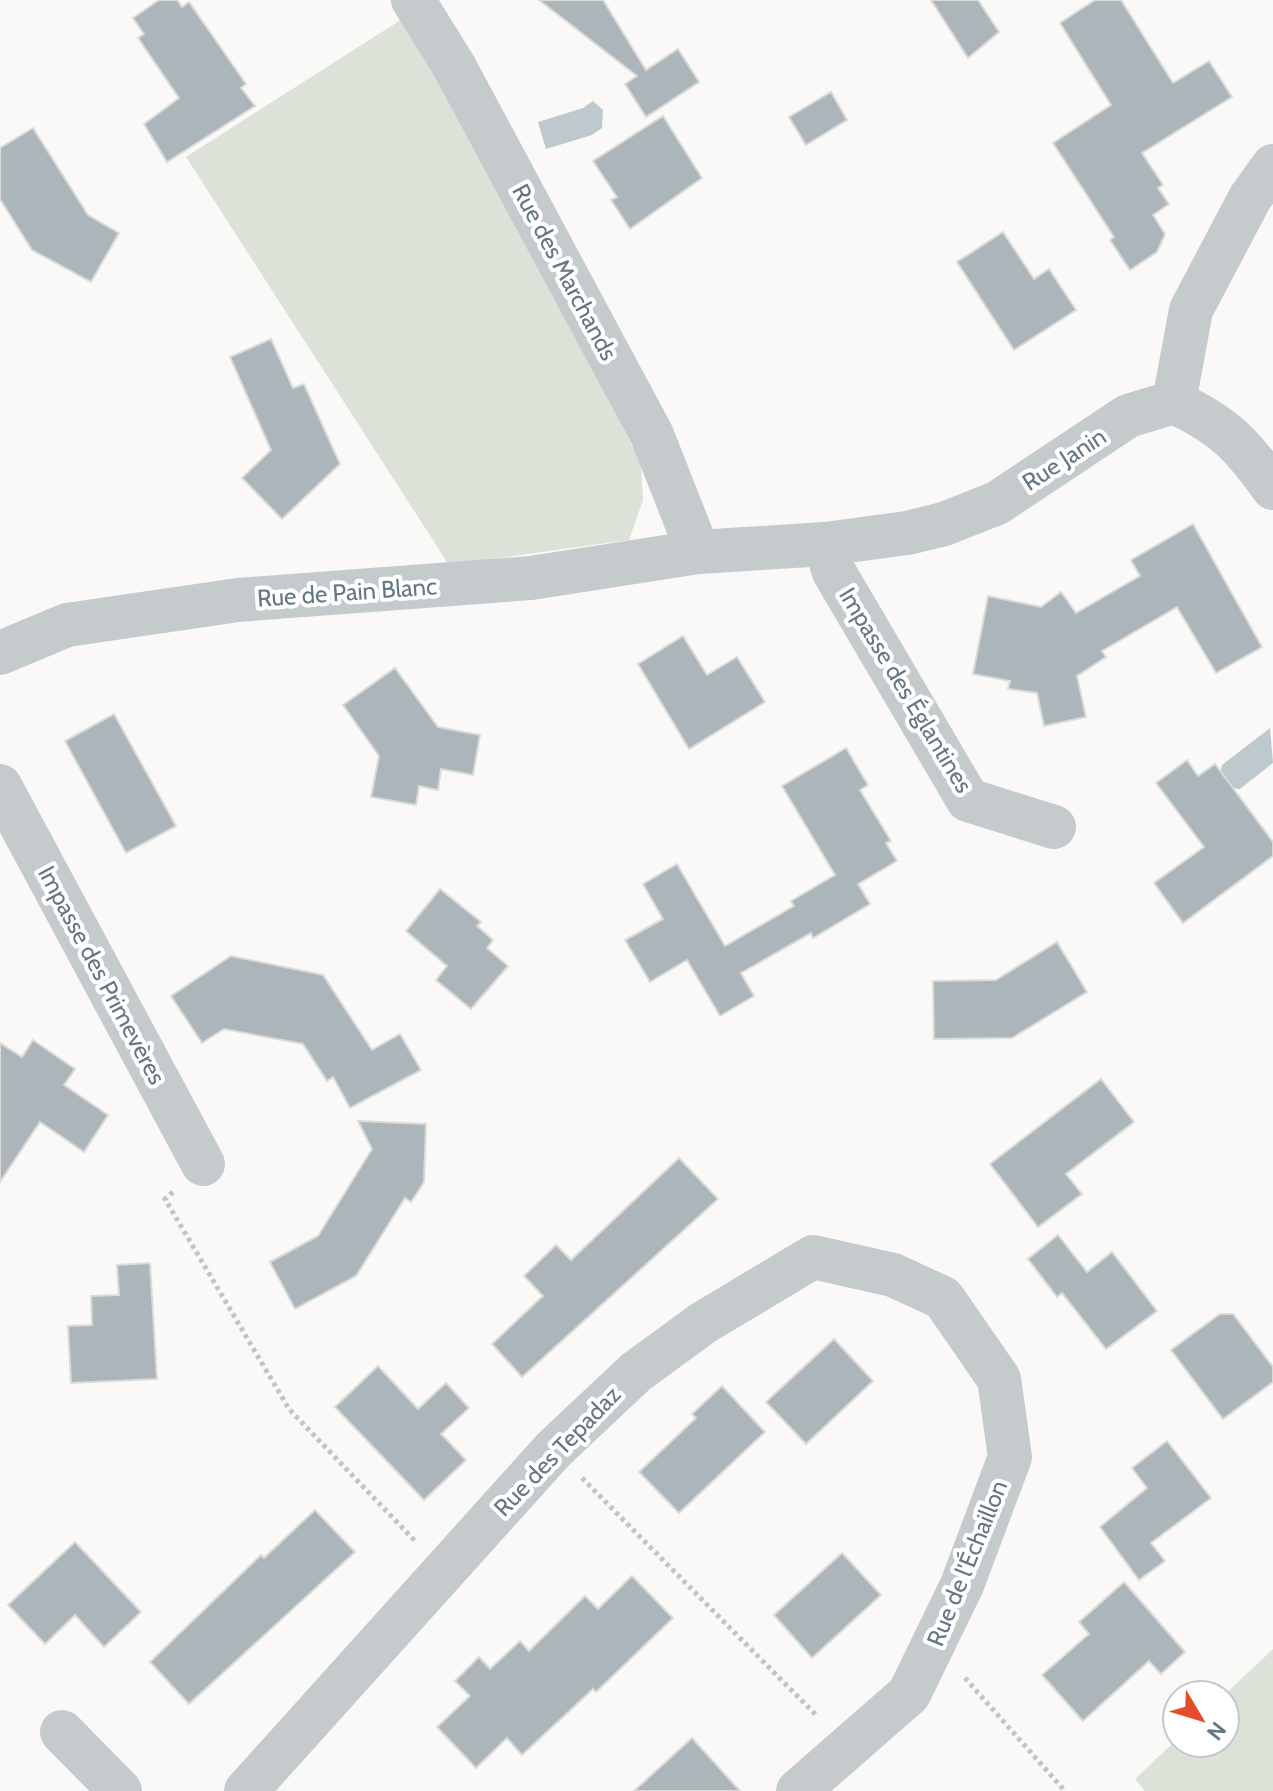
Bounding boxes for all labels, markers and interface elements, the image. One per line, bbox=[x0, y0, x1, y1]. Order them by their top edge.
street label: Rue des Marchands bbox=[506, 179, 624, 365]
street label: Rue Janin bbox=[1017, 421, 1111, 497]
street label: Rue de Pain Blanc bbox=[256, 571, 438, 613]
street label: Impasse des Églantines bbox=[833, 582, 979, 798]
street label: Impasse des Primevères bbox=[32, 861, 172, 1089]
street label: Rue des Tepadaz bbox=[488, 1380, 626, 1522]
street label: Rue de l'Échaillon bbox=[921, 1476, 1013, 1650]
north arrow bbox=[1161, 1679, 1241, 1759]
text: N bbox=[1201, 1717, 1232, 1745]

